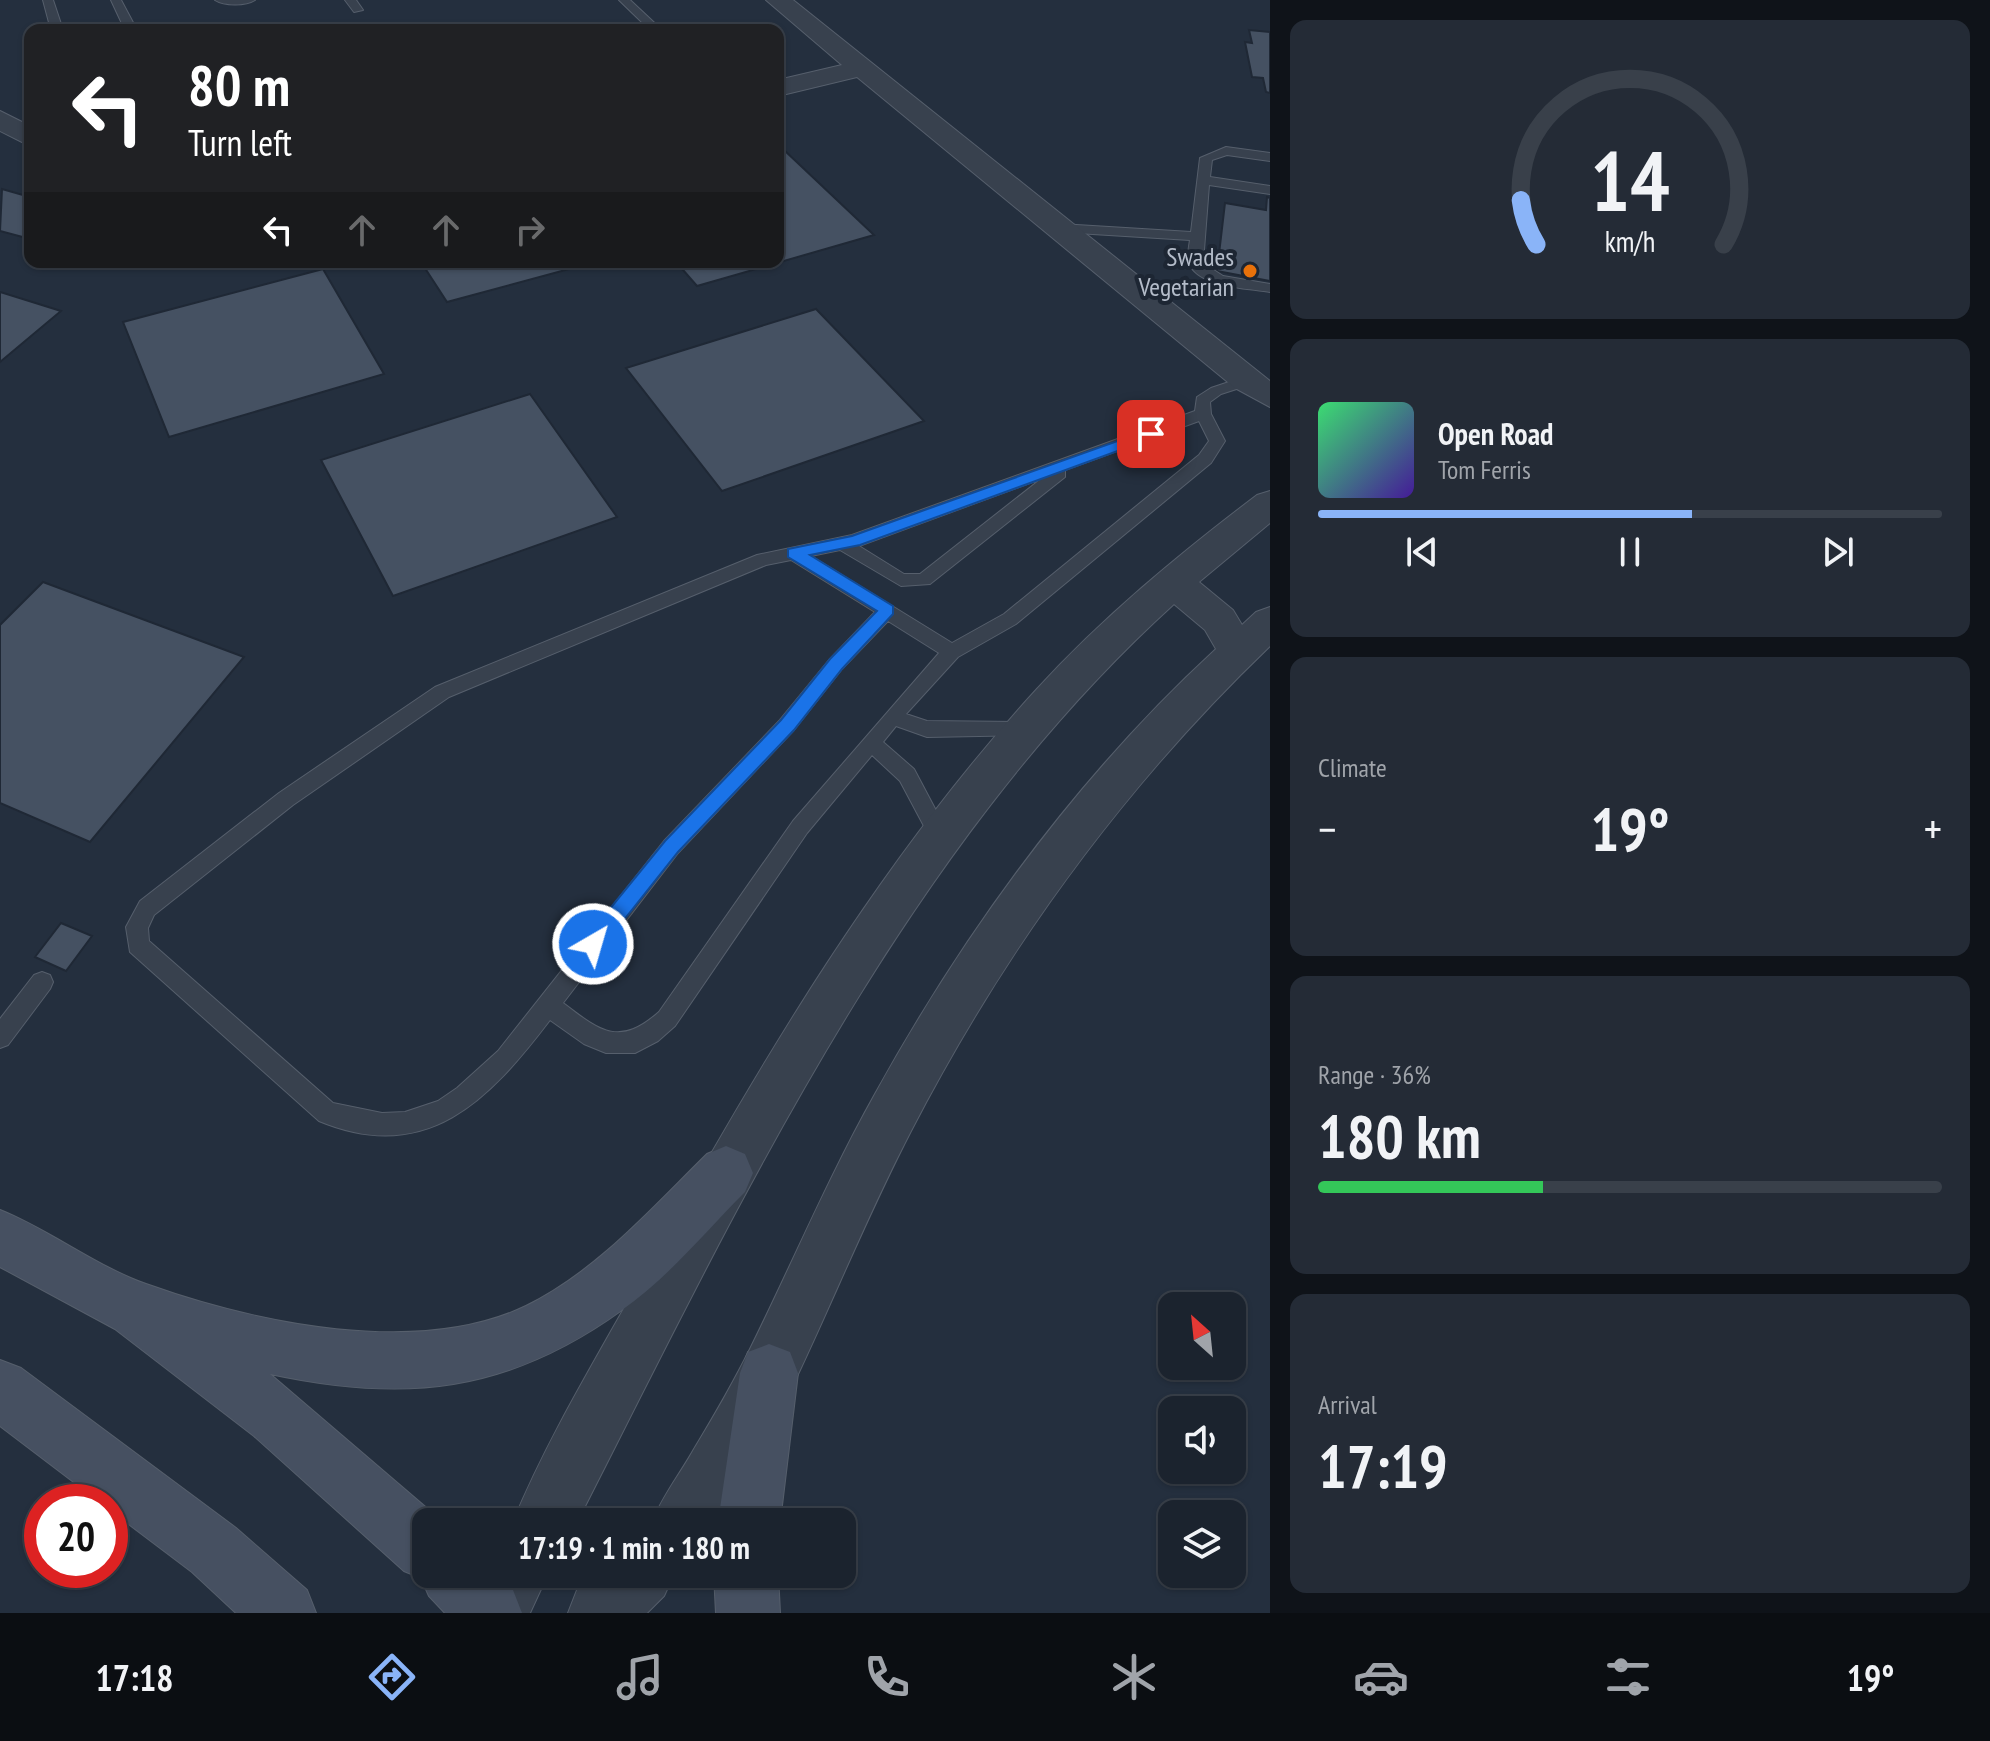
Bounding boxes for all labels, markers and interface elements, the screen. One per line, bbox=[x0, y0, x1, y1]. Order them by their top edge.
text: 80 m bbox=[188, 49, 290, 121]
icon: left bbox=[56, 56, 160, 160]
text: Turn left bbox=[188, 119, 292, 166]
text: 14 bbox=[1590, 126, 1670, 234]
icon: left bbox=[256, 208, 300, 252]
icon: ahead bbox=[340, 208, 384, 252]
icon: ahead bbox=[424, 208, 468, 252]
icon: right bbox=[508, 208, 552, 252]
text: km/h bbox=[1605, 223, 1655, 260]
place label: Swades Vegetarian bbox=[1138, 240, 1234, 303]
marker: Swades Vegetarian bbox=[1241, 262, 1259, 280]
pin bbox=[1117, 400, 1185, 468]
icon: arrive bbox=[1129, 412, 1173, 456]
text: Open Road bbox=[1438, 414, 1553, 453]
text: Tom Ferris bbox=[1438, 453, 1531, 486]
icon: previous bbox=[1400, 530, 1444, 574]
icon: pause bbox=[1608, 530, 1652, 574]
icon: next bbox=[1816, 530, 1860, 574]
text: Climate bbox=[1318, 751, 1387, 784]
text: 19° bbox=[1590, 790, 1670, 868]
text: − bbox=[1318, 800, 1336, 857]
text: + bbox=[1924, 800, 1942, 857]
position arrow bbox=[551, 902, 635, 986]
text: Range · 36% bbox=[1318, 1058, 1431, 1091]
text: 180 km bbox=[1318, 1097, 1481, 1175]
north arrow bbox=[1158, 1292, 1246, 1380]
map controls bbox=[1158, 1292, 1246, 1588]
text: Arrival bbox=[1318, 1388, 1377, 1421]
button: sound bbox=[1158, 1396, 1246, 1484]
text: 17:19 bbox=[1318, 1427, 1448, 1505]
speed limit sign: 20 bbox=[24, 1484, 128, 1588]
button: layers bbox=[1158, 1500, 1246, 1588]
text: 17:19 · 1 min · 180 m bbox=[518, 1528, 750, 1567]
icon: directions bbox=[364, 1649, 420, 1705]
icon: music bbox=[612, 1649, 668, 1705]
icon: phone bbox=[859, 1649, 915, 1705]
icon: climate bbox=[1106, 1649, 1162, 1705]
icon: car bbox=[1353, 1649, 1409, 1705]
icon: filters bbox=[1600, 1649, 1656, 1705]
text: 17:18 bbox=[96, 1654, 173, 1701]
text: 19° bbox=[1847, 1654, 1894, 1701]

